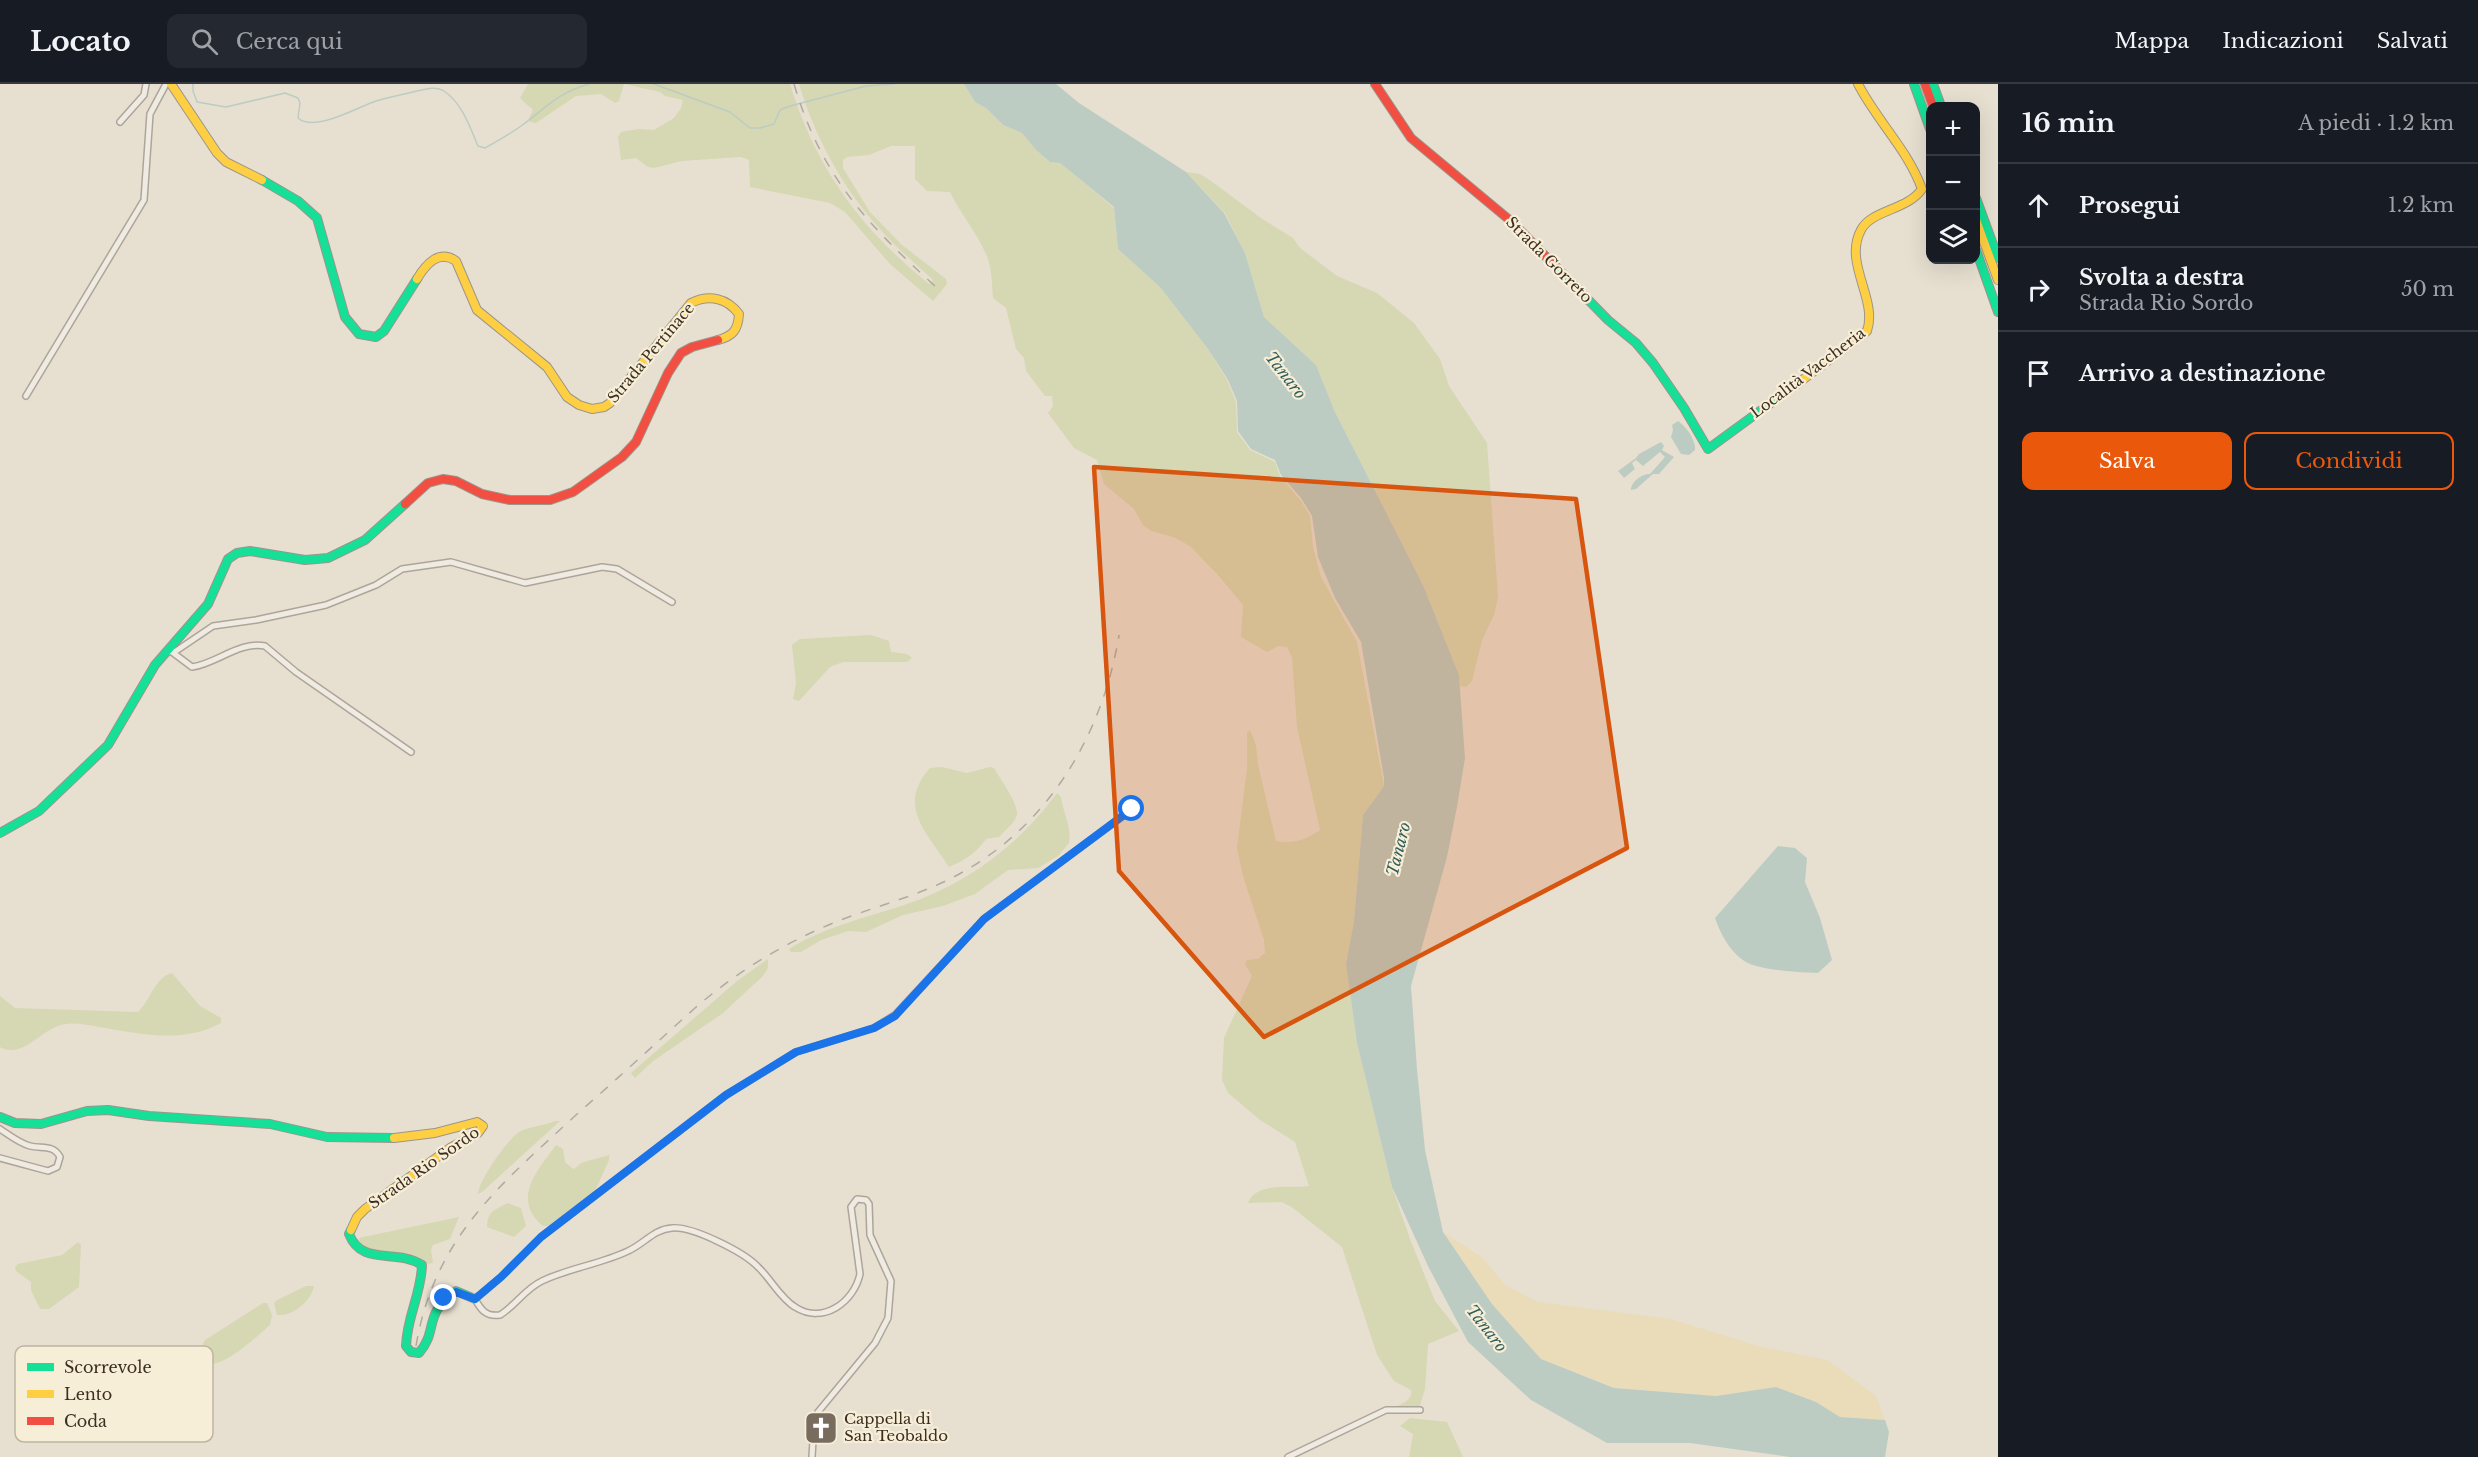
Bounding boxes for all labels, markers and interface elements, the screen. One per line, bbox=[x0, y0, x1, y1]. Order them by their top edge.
search box bbox=[167, 14, 587, 68]
text: Locato bbox=[30, 24, 131, 59]
icon: search bbox=[188, 25, 221, 58]
text: Cerca qui bbox=[236, 28, 343, 55]
text: Mappa bbox=[2114, 28, 2189, 54]
text: Indicazioni bbox=[2222, 28, 2344, 54]
text: Salvati bbox=[2377, 28, 2448, 54]
map controls bbox=[1926, 102, 1980, 264]
button: + bbox=[1926, 102, 1980, 156]
text: 16 min bbox=[2022, 107, 2115, 139]
text: A piedi · 1.2 km bbox=[2298, 111, 2454, 135]
button: − bbox=[1926, 156, 1980, 210]
icon: ahead bbox=[2022, 189, 2055, 222]
text: Prosegui bbox=[2079, 192, 2180, 219]
text: 1.2 km bbox=[2388, 193, 2454, 217]
button: layers bbox=[1926, 210, 1980, 264]
street label: Strada Gorreto bbox=[1502, 212, 1597, 307]
text: Svolta a destra bbox=[2079, 264, 2244, 291]
icon: right bbox=[2022, 273, 2055, 306]
text: 50 m bbox=[2401, 277, 2454, 301]
text: Strada Rio Sordo bbox=[2079, 291, 2253, 315]
street label: Strada Pertinace bbox=[603, 299, 698, 407]
street label: Località Vaccheria bbox=[1747, 323, 1869, 422]
water label: Tanaro bbox=[1261, 347, 1311, 403]
icon: arrive bbox=[2022, 357, 2055, 390]
text: Arrivo a destinazione bbox=[2079, 360, 2326, 387]
button: Salva bbox=[2022, 432, 2232, 490]
button: Condividi bbox=[2244, 432, 2454, 490]
route start bbox=[1118, 795, 1144, 821]
water label: Tanaro bbox=[1382, 820, 1414, 878]
street label: Strada Rio Sordo bbox=[365, 1122, 483, 1213]
route end bbox=[430, 1284, 456, 1310]
water label: Tanaro bbox=[1462, 1300, 1512, 1356]
legend bbox=[15, 1346, 213, 1442]
text: Scorrevole bbox=[64, 1357, 152, 1377]
text: Lento bbox=[64, 1384, 112, 1404]
place label: Cappella di San Teobaldo bbox=[844, 1409, 948, 1445]
church icon: Cappella di San Teobaldo bbox=[803, 1410, 839, 1446]
text: Coda bbox=[64, 1411, 107, 1431]

